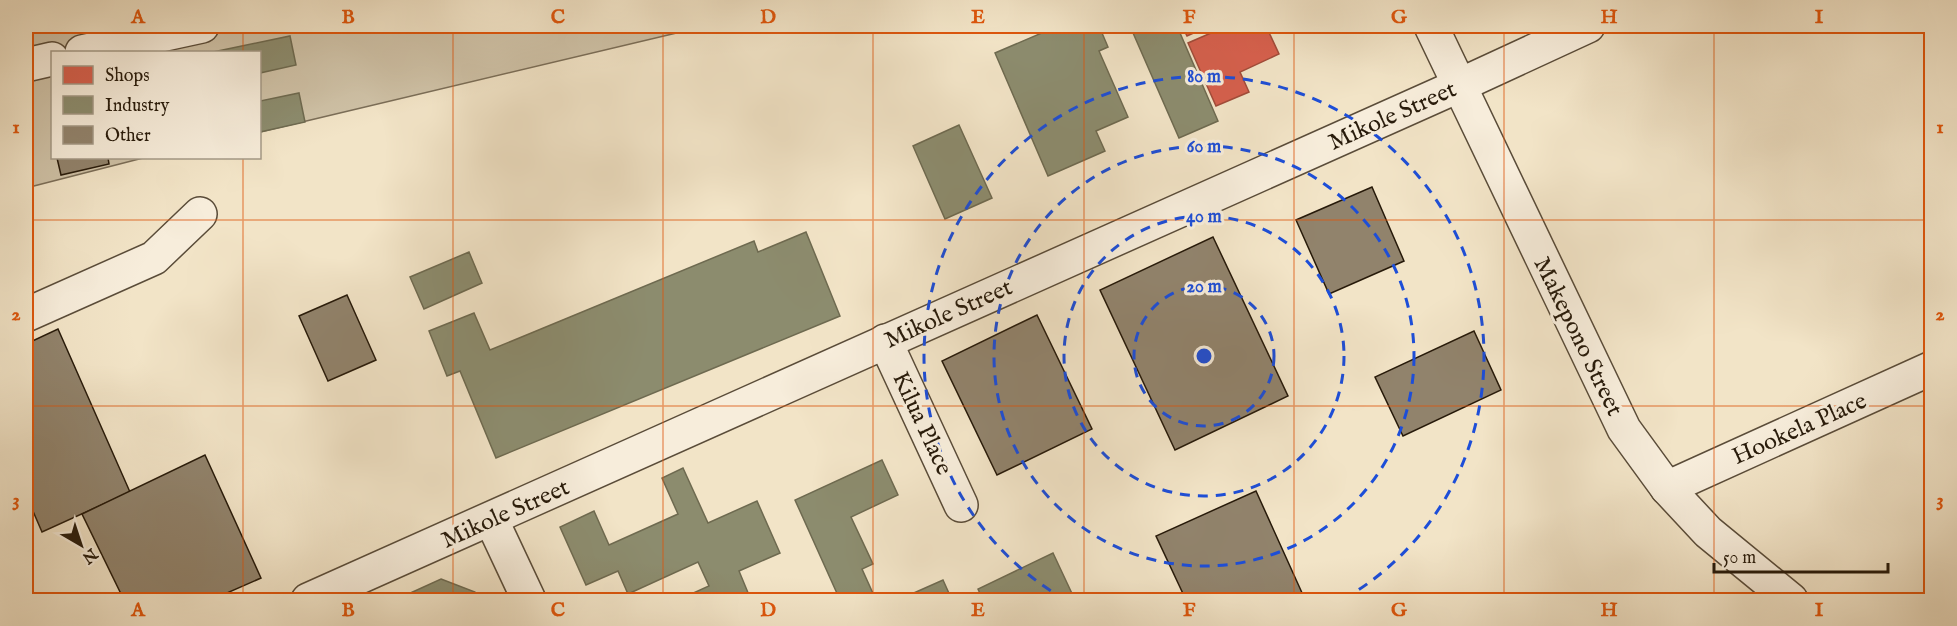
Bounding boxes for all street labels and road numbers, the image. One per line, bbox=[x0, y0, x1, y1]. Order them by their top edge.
street label: Mikole Street bbox=[1324, 74, 1461, 158]
street label: Makepono Street bbox=[1526, 252, 1630, 421]
street label: Mikole Street bbox=[880, 272, 1017, 356]
street label: Kilua Place bbox=[884, 367, 959, 480]
street label: Hookela Place bbox=[1728, 386, 1872, 473]
street label: Mikole Street bbox=[437, 472, 574, 556]

